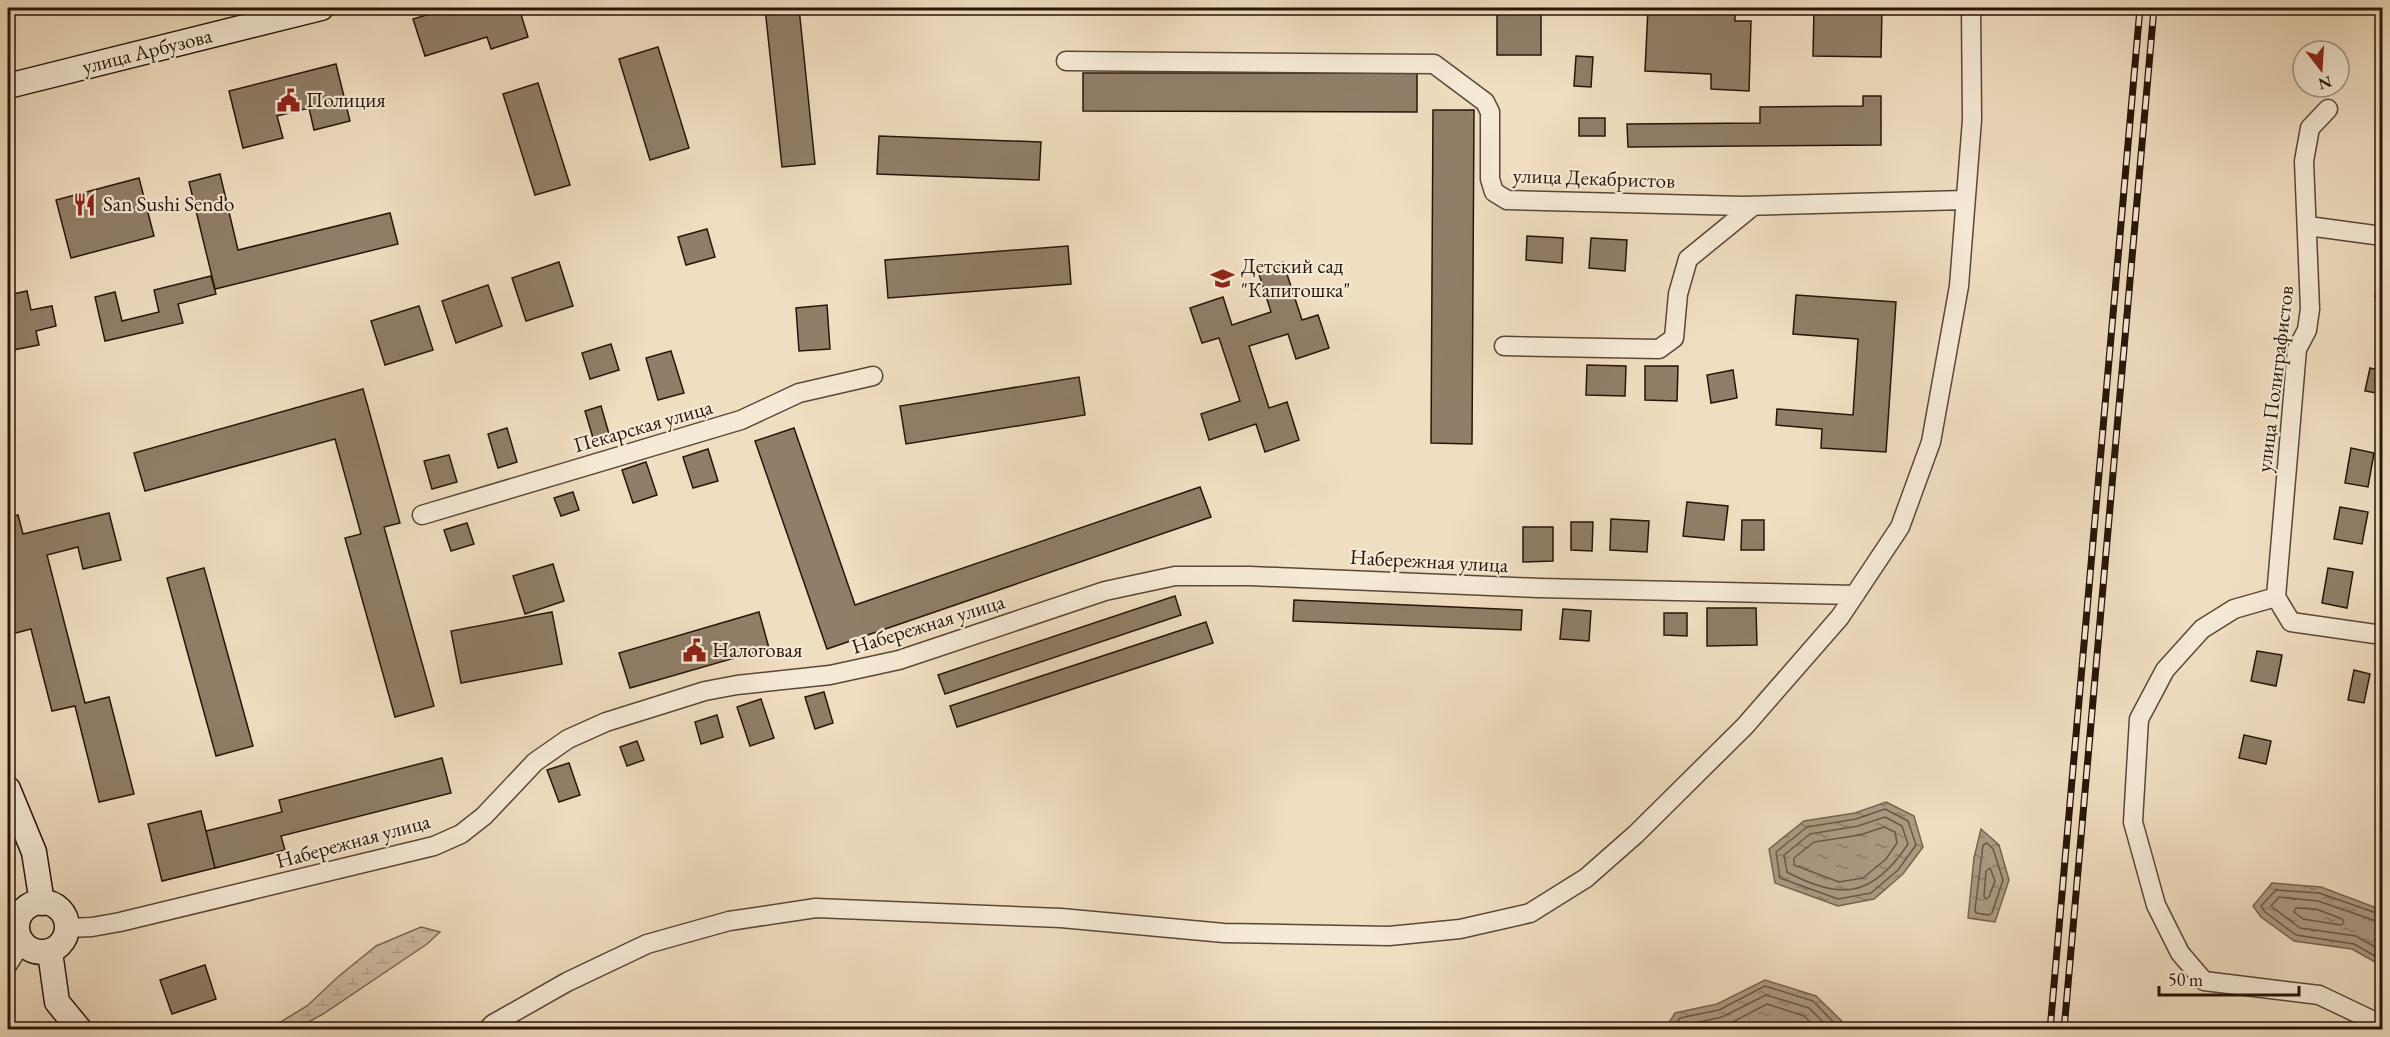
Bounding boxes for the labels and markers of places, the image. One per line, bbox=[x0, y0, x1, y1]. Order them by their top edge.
place label: Полиция bbox=[306, 86, 386, 113]
public building icon: Полиция bbox=[275, 87, 301, 113]
place label: San Sushi Sendo bbox=[103, 190, 234, 217]
restaurant icon: San Sushi Sendo bbox=[72, 191, 98, 217]
place label: Детский сад "Капитошка" bbox=[1241, 252, 1350, 303]
school or university icon: Детский сад "Капитошка" bbox=[1210, 265, 1236, 291]
place label: Налоговая bbox=[712, 636, 802, 663]
public building icon: Налоговая bbox=[681, 637, 707, 663]

